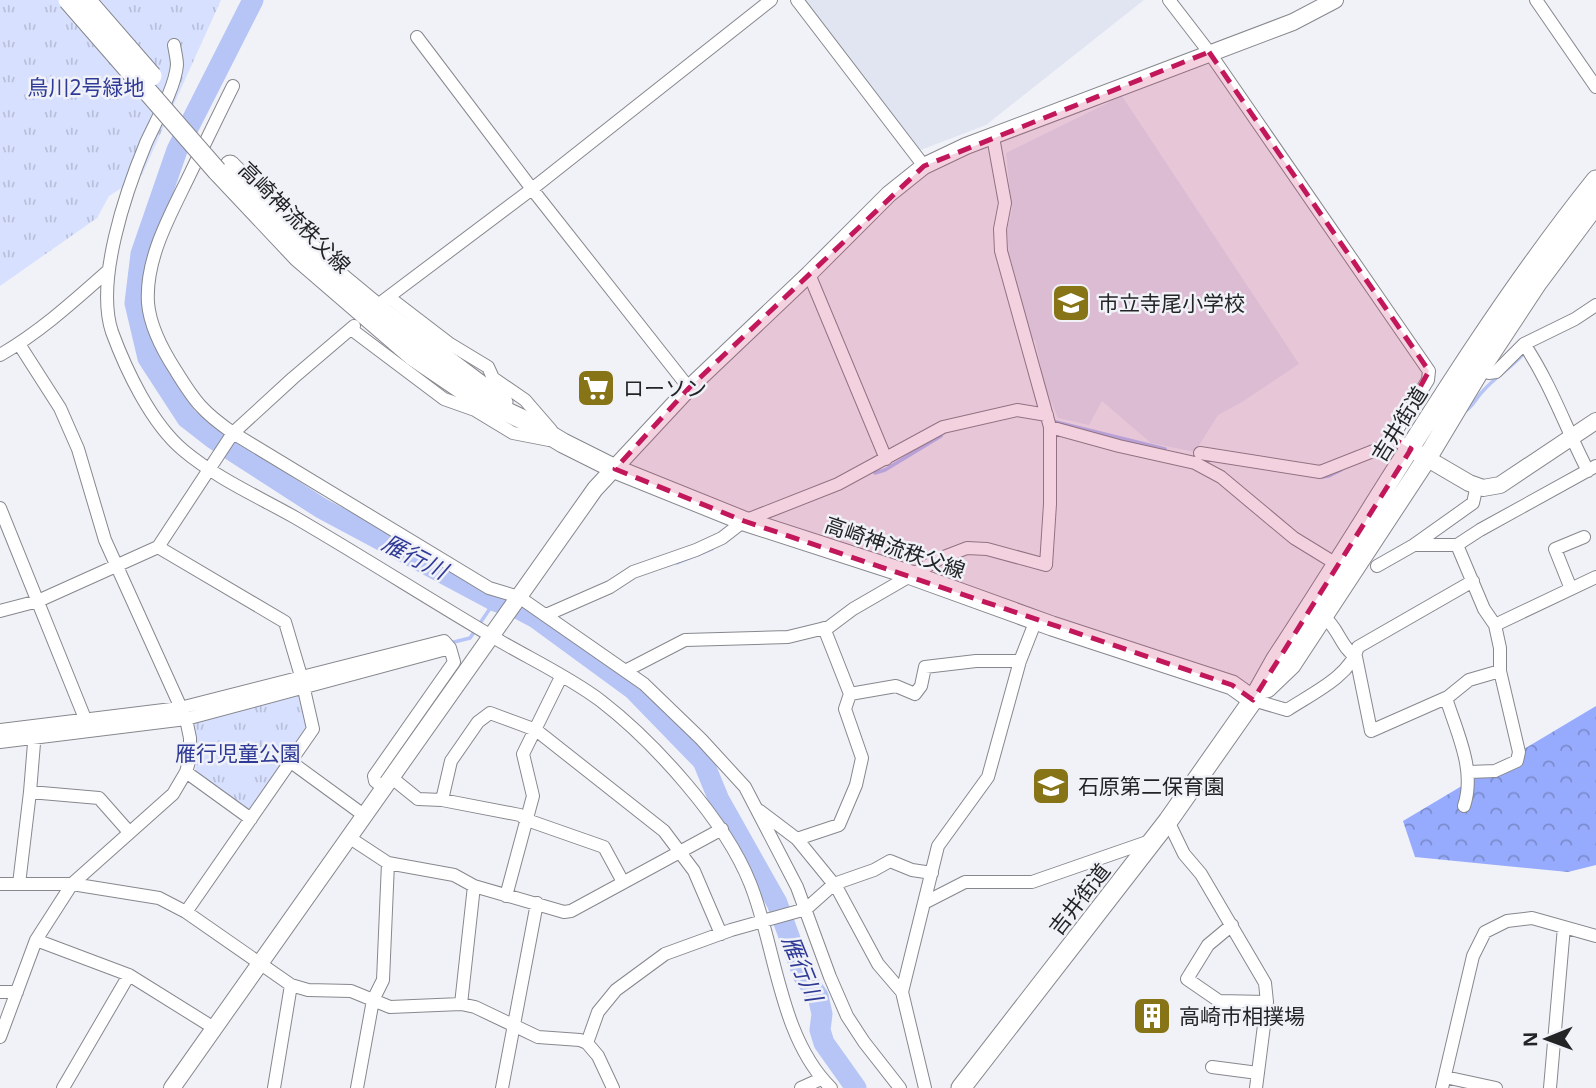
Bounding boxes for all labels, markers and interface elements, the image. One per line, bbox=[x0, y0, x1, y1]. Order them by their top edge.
park label: 烏川2号緑地 bbox=[27, 73, 145, 101]
street label: 高崎神流秩父線 bbox=[233, 155, 357, 279]
school or university icon: 市立寺尾小学校 bbox=[1050, 282, 1092, 324]
place label: 市立寺尾小学校 bbox=[1098, 289, 1245, 317]
supermarket icon: ローソン bbox=[575, 367, 617, 409]
place label: ローソン bbox=[623, 374, 707, 402]
street label: 吉井街道 bbox=[1365, 381, 1433, 467]
street label: 高崎神流秩父線 bbox=[821, 510, 969, 584]
water label: 雁行川 bbox=[377, 526, 456, 587]
park label: 雁行児童公園 bbox=[175, 739, 301, 767]
school or university icon: 石原第二保育園 bbox=[1030, 765, 1072, 807]
place label: 石原第二保育園 bbox=[1078, 772, 1225, 800]
street label: 吉井街道 bbox=[1042, 857, 1116, 941]
water label: 雁行川 bbox=[775, 930, 832, 1009]
building icon: 高崎市相撲場 bbox=[1131, 995, 1173, 1037]
place label: 高崎市相撲場 bbox=[1179, 1002, 1305, 1030]
north arrow bbox=[1512, 1004, 1582, 1074]
text: N bbox=[1517, 1031, 1543, 1047]

